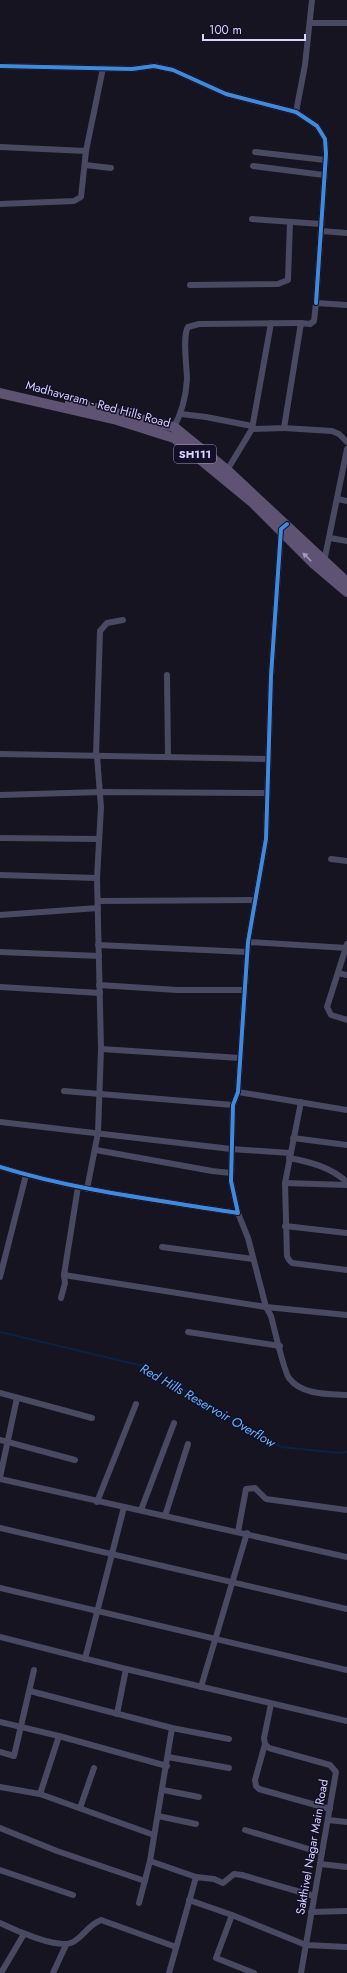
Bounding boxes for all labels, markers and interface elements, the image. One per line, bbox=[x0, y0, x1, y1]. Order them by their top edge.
scale bar bbox=[203, 16, 305, 42]
text: 100 m bbox=[209, 21, 242, 39]
street label: Madhavaram - Red Hills Road bbox=[24, 376, 172, 432]
road number: SH111 bbox=[174, 445, 216, 463]
one-way arrow bbox=[303, 552, 312, 562]
water label: Red Hills Reservoir Overflow bbox=[137, 1359, 280, 1453]
street label: Sakthivel Nagar Main Road bbox=[291, 1778, 333, 1916]

